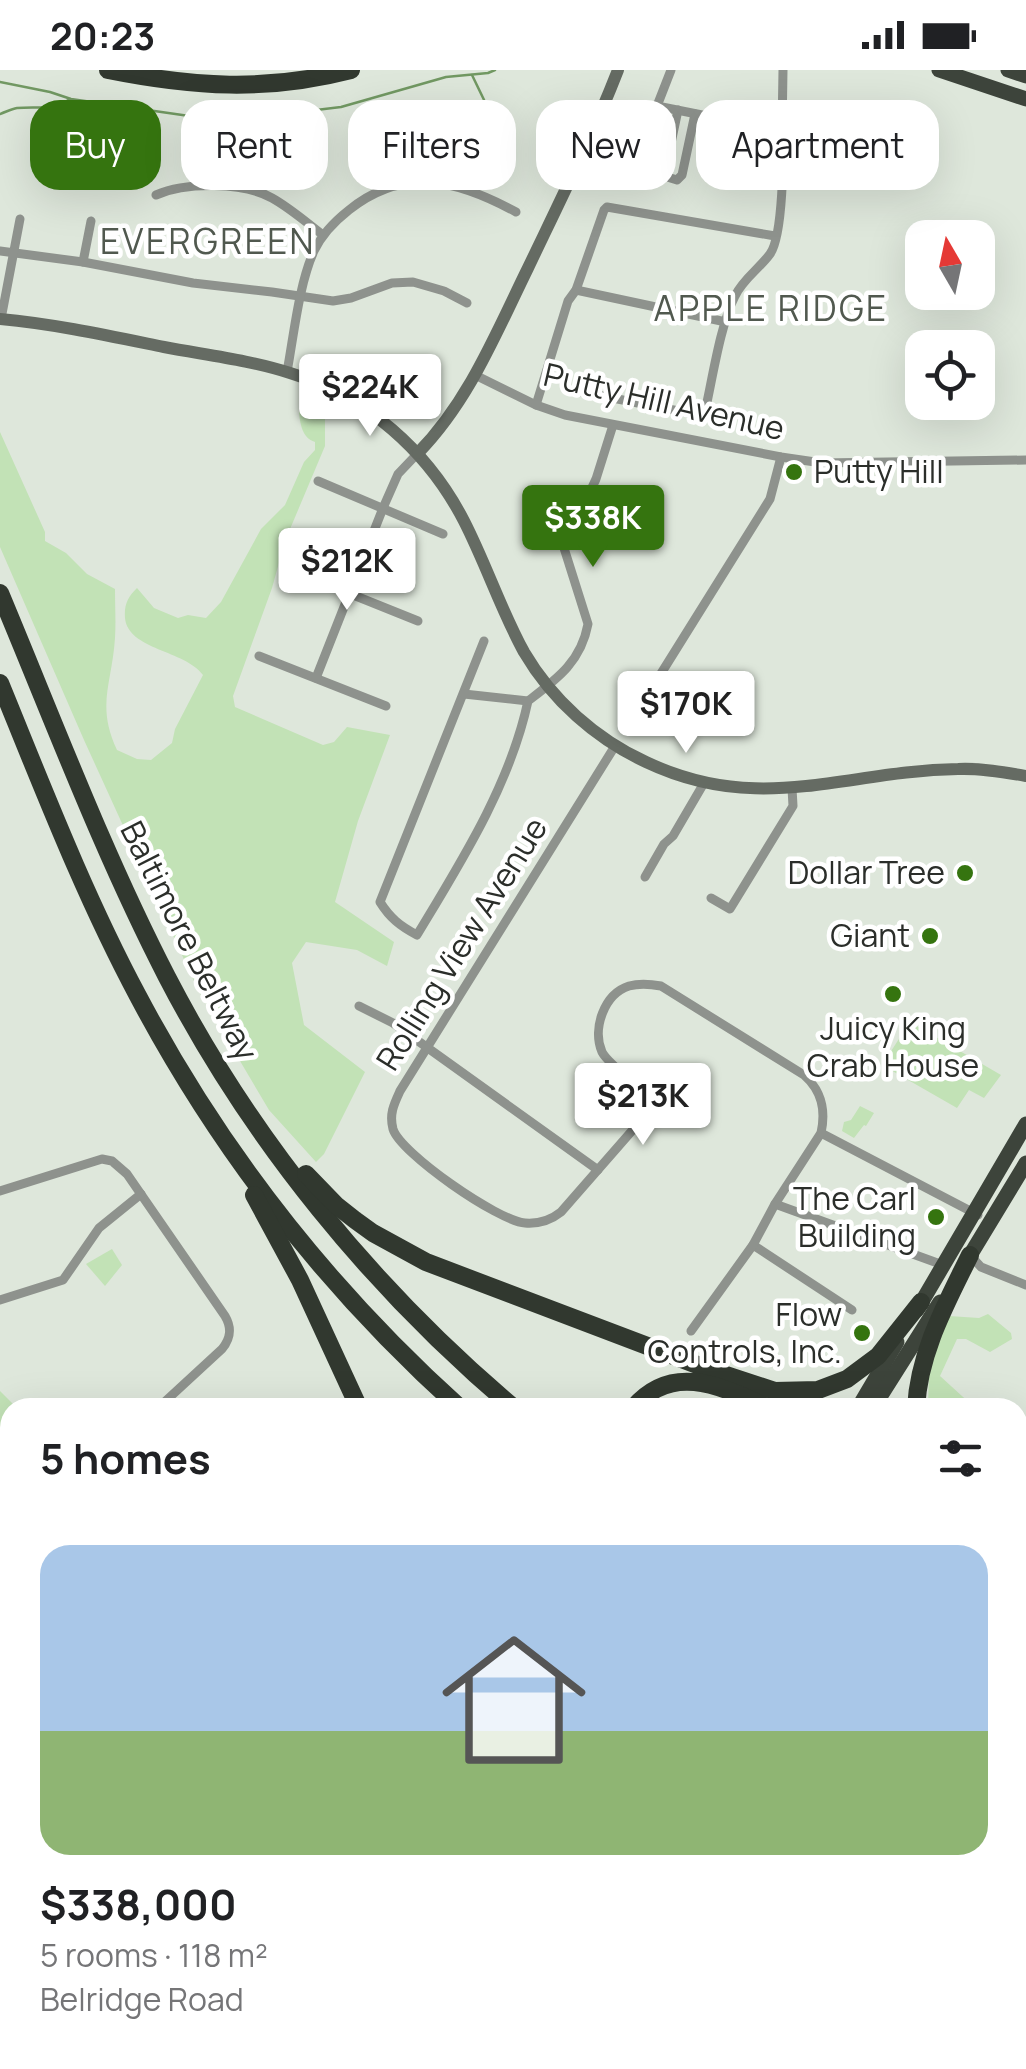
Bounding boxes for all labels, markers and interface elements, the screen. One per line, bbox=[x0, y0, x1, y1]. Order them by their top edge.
text: 20:23 bbox=[50, 9, 155, 61]
chip: Buy bbox=[30, 100, 161, 190]
chip: Rent bbox=[181, 100, 328, 190]
chip: Filters bbox=[348, 100, 516, 190]
chip: New bbox=[536, 100, 676, 190]
chip: Apartment bbox=[696, 100, 939, 190]
district label: EVERGREEN bbox=[100, 217, 316, 265]
north arrow bbox=[905, 220, 995, 310]
map controls bbox=[905, 220, 995, 420]
district label: APPLE RIDGE bbox=[653, 284, 889, 332]
button: locate bbox=[905, 330, 995, 420]
street label: Putty Hill Avenue bbox=[540, 352, 789, 450]
pin: $224K bbox=[300, 354, 440, 439]
text: $224K bbox=[321, 364, 419, 408]
place label: Putty Hill bbox=[814, 449, 944, 493]
marker: Putty Hill bbox=[783, 461, 805, 483]
pin: $338K bbox=[523, 485, 663, 570]
text: $338K bbox=[544, 495, 642, 539]
pin: $212K bbox=[277, 528, 417, 613]
text: $212K bbox=[301, 538, 393, 582]
pin: $170K bbox=[616, 671, 756, 756]
text: $170K bbox=[640, 681, 732, 725]
street label: Rolling View Avenue bbox=[365, 809, 557, 1078]
street label: Baltimore Beltway bbox=[111, 813, 269, 1068]
place label: Dollar Tree bbox=[788, 850, 945, 894]
marker: Dollar Tree bbox=[954, 862, 976, 884]
place label: Giant bbox=[830, 913, 910, 957]
marker: Giant bbox=[919, 925, 941, 947]
marker: Juicy King Crab House bbox=[882, 983, 904, 1005]
place label: Juicy King Crab House bbox=[807, 1006, 979, 1087]
pin: $213K bbox=[573, 1063, 713, 1148]
text: $213K bbox=[597, 1073, 689, 1117]
place label: The Carl Building bbox=[793, 1176, 916, 1257]
marker: The Carl Building bbox=[925, 1206, 947, 1228]
place label: Flow Controls, Inc. bbox=[647, 1292, 842, 1373]
marker: Flow Controls, Inc. bbox=[851, 1322, 873, 1344]
text: 5 homes bbox=[40, 1429, 211, 1487]
icon: filters bbox=[933, 1431, 988, 1486]
icon: home bbox=[424, 1610, 604, 1790]
text: $338,000 bbox=[40, 1875, 237, 1933]
text: 5 rooms · 118 m² bbox=[40, 1933, 268, 1977]
text: Belridge Road bbox=[40, 1977, 244, 2021]

